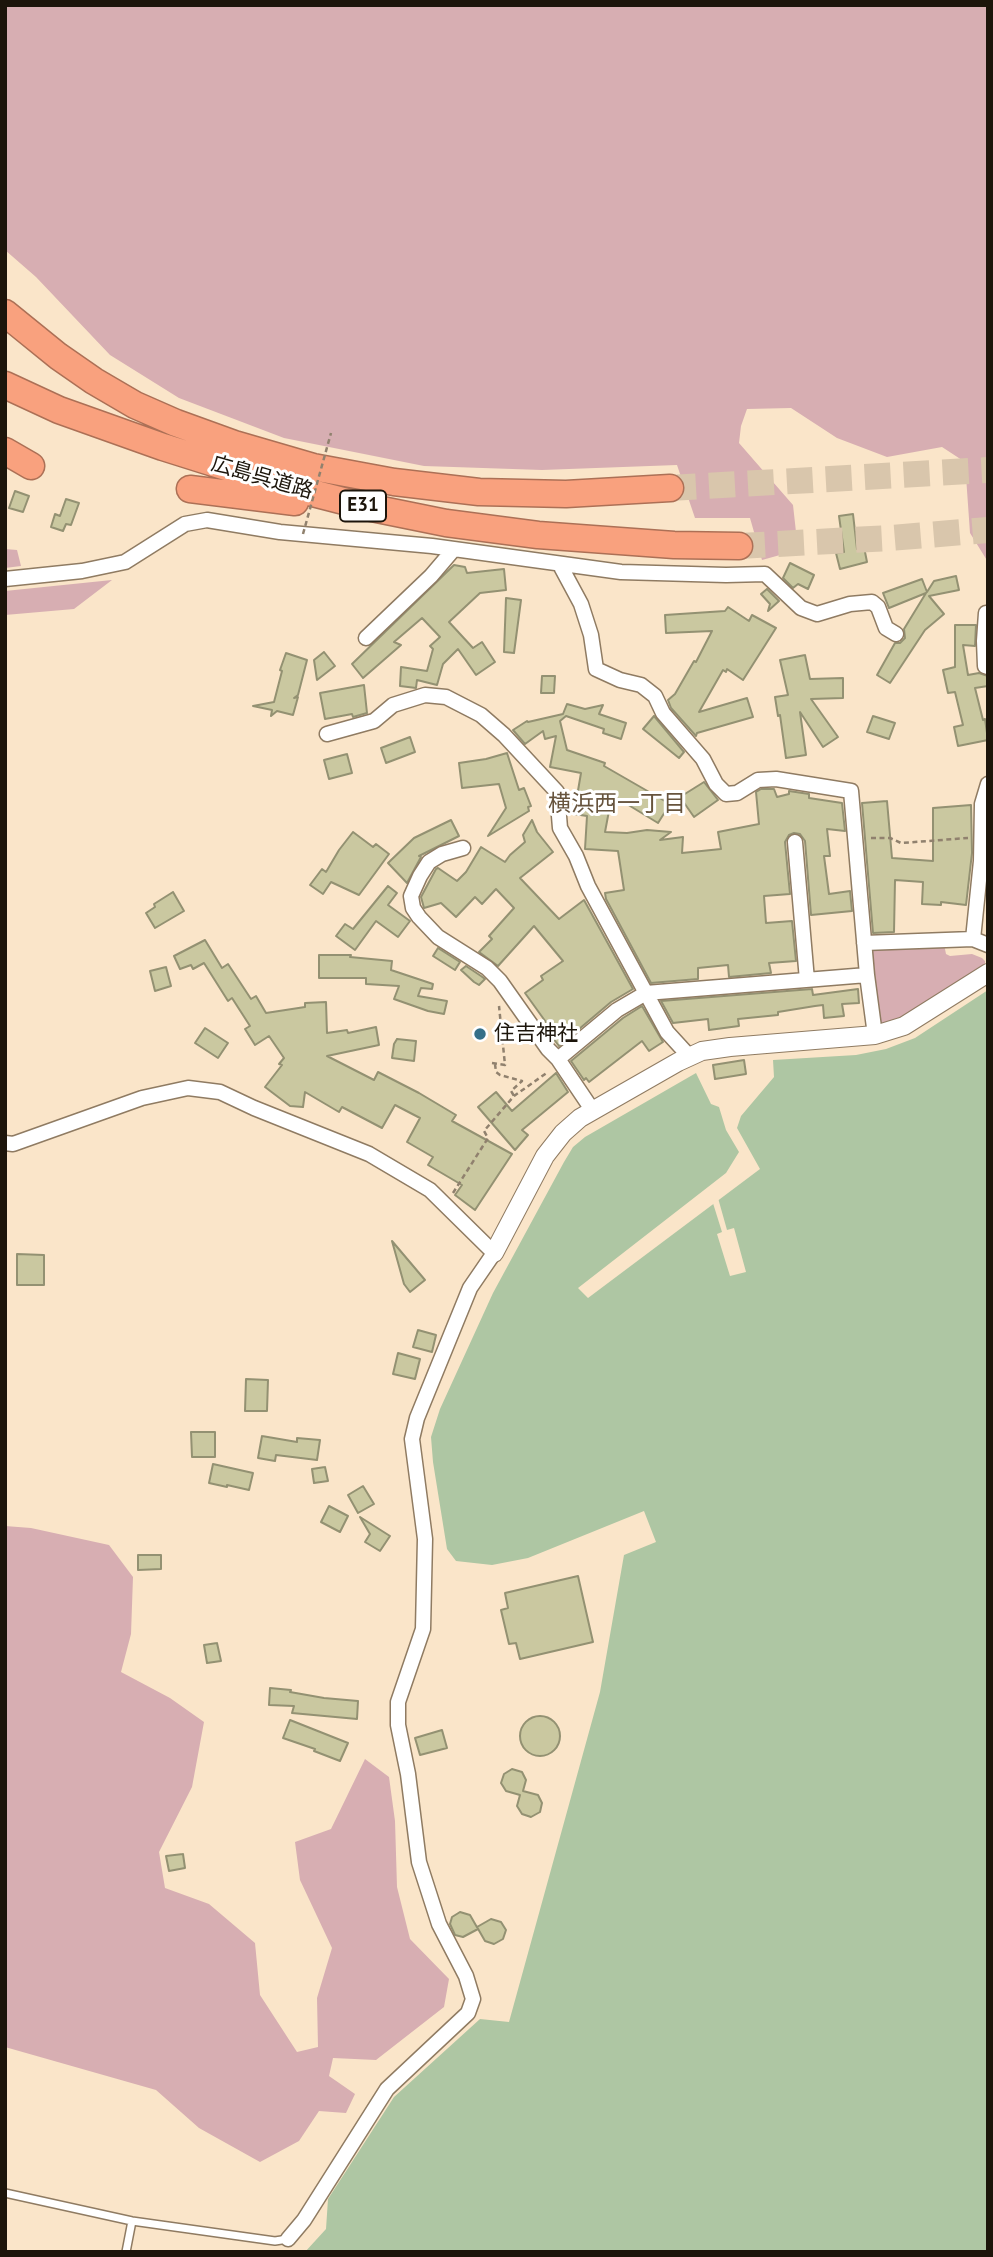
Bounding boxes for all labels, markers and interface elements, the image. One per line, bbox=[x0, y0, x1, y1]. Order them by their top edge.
street label: 広島呉道路 bbox=[208, 451, 316, 505]
road number: E31 bbox=[340, 491, 386, 522]
district label: 横浜西一丁目 bbox=[548, 790, 686, 818]
place label: 住吉神社 bbox=[494, 1021, 578, 1047]
marker: 住吉神社 bbox=[472, 1026, 488, 1042]

